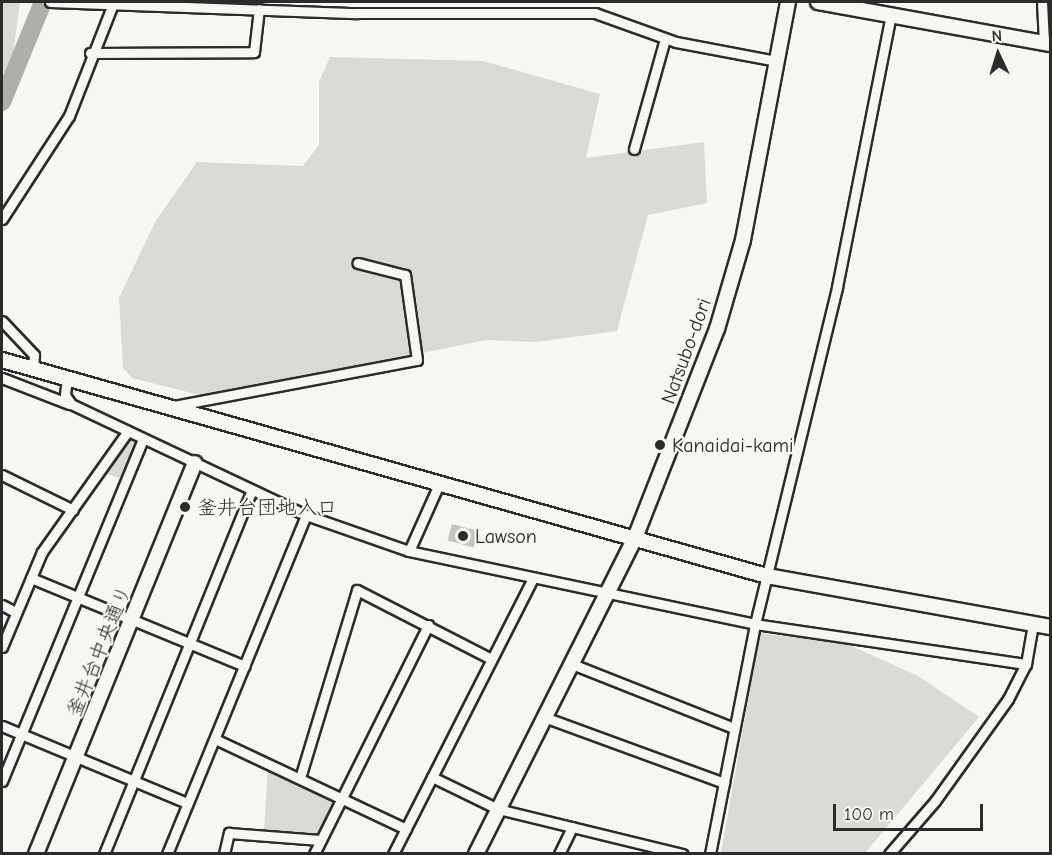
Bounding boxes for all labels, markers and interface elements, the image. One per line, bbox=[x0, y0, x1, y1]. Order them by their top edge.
north arrow bbox=[968, 24, 1028, 84]
text: N bbox=[991, 27, 1003, 45]
street label: Natsubo-dori bbox=[656, 295, 716, 407]
place label: Kanaidai-kami bbox=[672, 433, 794, 457]
marker: Kanaidai-kami bbox=[653, 438, 667, 452]
place label: 釜井台団地入口 bbox=[197, 495, 337, 519]
marker: 釜井台団地入口 bbox=[178, 500, 192, 514]
place label: Lawson bbox=[475, 524, 537, 548]
marker: Lawson bbox=[456, 529, 470, 543]
street label: 釜井台中央通り bbox=[62, 582, 136, 720]
scale bar bbox=[836, 792, 986, 830]
text: 100 m bbox=[844, 804, 894, 825]

